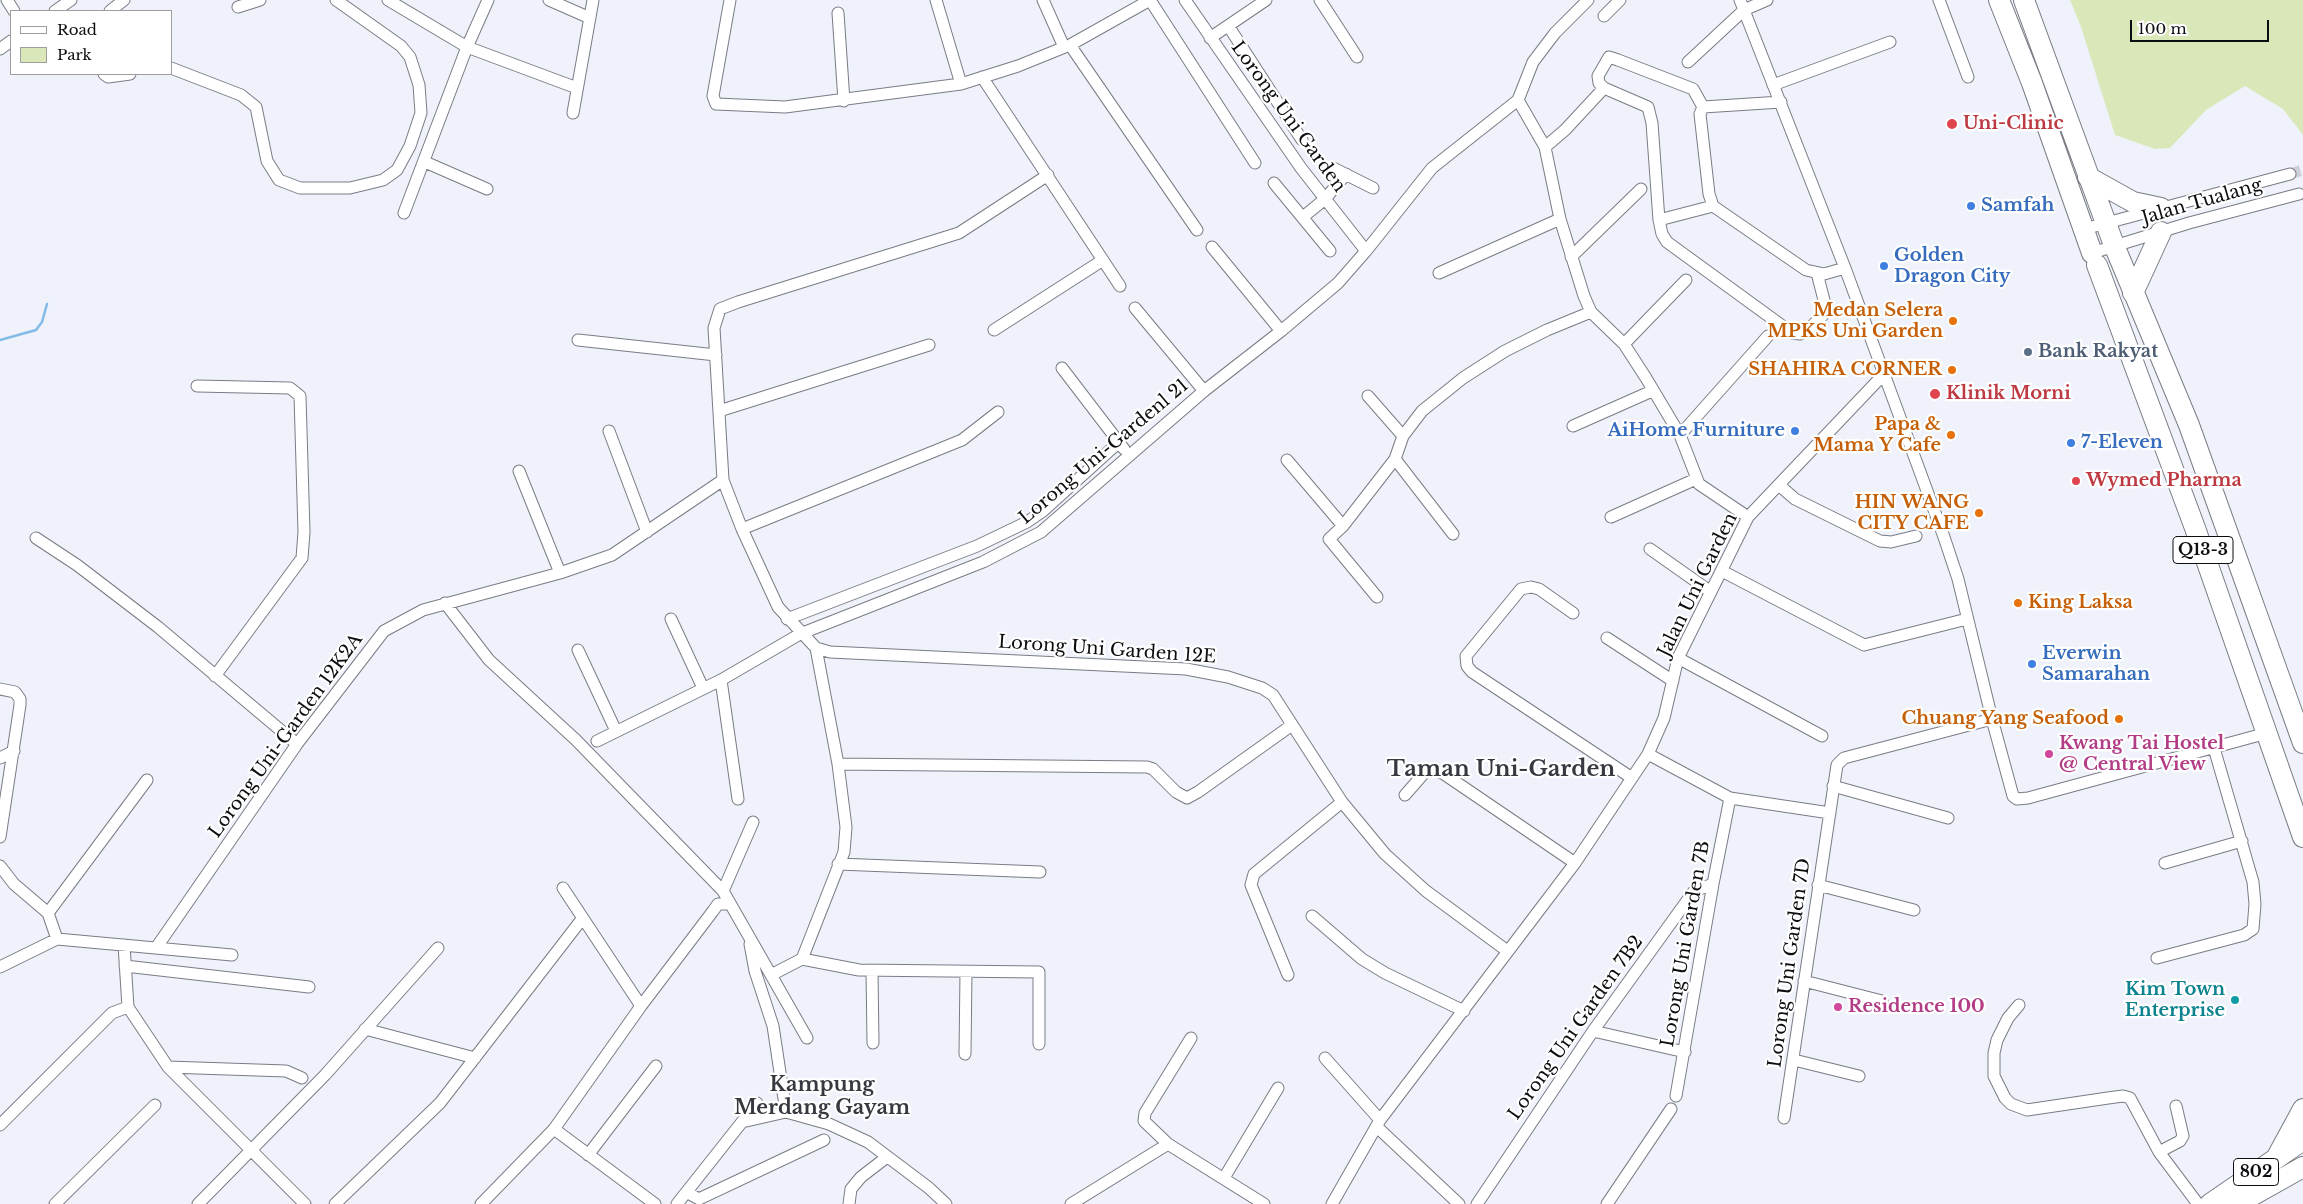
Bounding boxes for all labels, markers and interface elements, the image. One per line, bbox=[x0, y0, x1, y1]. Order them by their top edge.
legend bbox=[10, 10, 172, 75]
scale bar bbox=[2133, 10, 2272, 42]
text: 100 m bbox=[2138, 19, 2187, 38]
text: Road bbox=[57, 20, 97, 39]
street label: Lorong Uni Garden bbox=[1226, 37, 1350, 197]
text: Park bbox=[57, 45, 92, 64]
place label: Uni-Clinic bbox=[1963, 113, 2064, 135]
marker: Uni-Clinic bbox=[1945, 117, 1959, 131]
street label: Jalan Tualang bbox=[2139, 174, 2265, 230]
place label: Samfah bbox=[1981, 195, 2054, 217]
marker: Samfah bbox=[1965, 200, 1977, 212]
place label: Golden Dragon City bbox=[1894, 245, 2010, 288]
marker: Golden Dragon City bbox=[1878, 260, 1890, 272]
place label: Medan Selera MPKS Uni Garden bbox=[1767, 300, 1943, 342]
marker: Medan Selera MPKS Uni Garden bbox=[1947, 315, 1959, 327]
place label: Bank Rakyat bbox=[2038, 341, 2158, 363]
marker: Bank Rakyat bbox=[2022, 346, 2034, 358]
place label: SHAHIRA CORNER bbox=[1748, 359, 1942, 381]
marker: SHAHIRA CORNER bbox=[1946, 364, 1958, 376]
street label: Lorong Uni-Gardenl 21 bbox=[1015, 375, 1193, 529]
place label: Klinik Morni bbox=[1946, 383, 2071, 405]
marker: Klinik Morni bbox=[1928, 387, 1942, 401]
place label: Papa & Mama Y Cafe bbox=[1813, 414, 1941, 456]
place label: AiHome Furniture bbox=[1608, 420, 1785, 442]
marker: AiHome Furniture bbox=[1789, 425, 1801, 437]
marker: Papa & Mama Y Cafe bbox=[1945, 429, 1957, 441]
place label: 7-Eleven bbox=[2081, 432, 2163, 454]
marker: 7-Eleven bbox=[2065, 437, 2077, 449]
place label: Wymed Pharma bbox=[2086, 470, 2242, 492]
marker: Wymed Pharma bbox=[2070, 475, 2082, 487]
place label: HIN WANG CITY CAFE bbox=[1855, 492, 1969, 534]
marker: HIN WANG CITY CAFE bbox=[1973, 507, 1985, 519]
street label: Jalan Uni Garden bbox=[1654, 510, 1742, 660]
road number: Q13-3 bbox=[2173, 536, 2233, 564]
place label: King Laksa bbox=[2028, 592, 2133, 614]
marker: King Laksa bbox=[2012, 597, 2024, 609]
street label: Lorong Uni-Garden 12K2A bbox=[205, 630, 367, 842]
street label: Lorong Uni Garden 12E bbox=[997, 632, 1217, 668]
place label: Everwin Samarahan bbox=[2042, 643, 2150, 686]
marker: Everwin Samarahan bbox=[2026, 658, 2038, 670]
place label: Chuang Yang Seafood bbox=[1901, 708, 2109, 730]
marker: Chuang Yang Seafood bbox=[2113, 713, 2125, 725]
place label: Kwang Tai Hostel @ Central View bbox=[2059, 733, 2224, 776]
marker: Kwang Tai Hostel @ Central View bbox=[2043, 748, 2055, 760]
district label: Taman Uni-Garden bbox=[1387, 757, 1615, 783]
street label: Lorong Uni Garden 7B bbox=[1657, 839, 1715, 1049]
street label: Lorong Uni Garden 7D bbox=[1765, 857, 1815, 1069]
street label: Lorong Uni Garden 7B2 bbox=[1504, 932, 1648, 1124]
place label: Kim Town Enterprise bbox=[2125, 979, 2225, 1022]
marker: Kim Town Enterprise bbox=[2229, 994, 2241, 1006]
place label: Residence 100 bbox=[1848, 996, 1985, 1018]
marker: Residence 100 bbox=[1832, 1001, 1844, 1013]
district label: Kampung Merdang Gayam bbox=[734, 1073, 910, 1120]
road number: 802 bbox=[2234, 1158, 2278, 1186]

